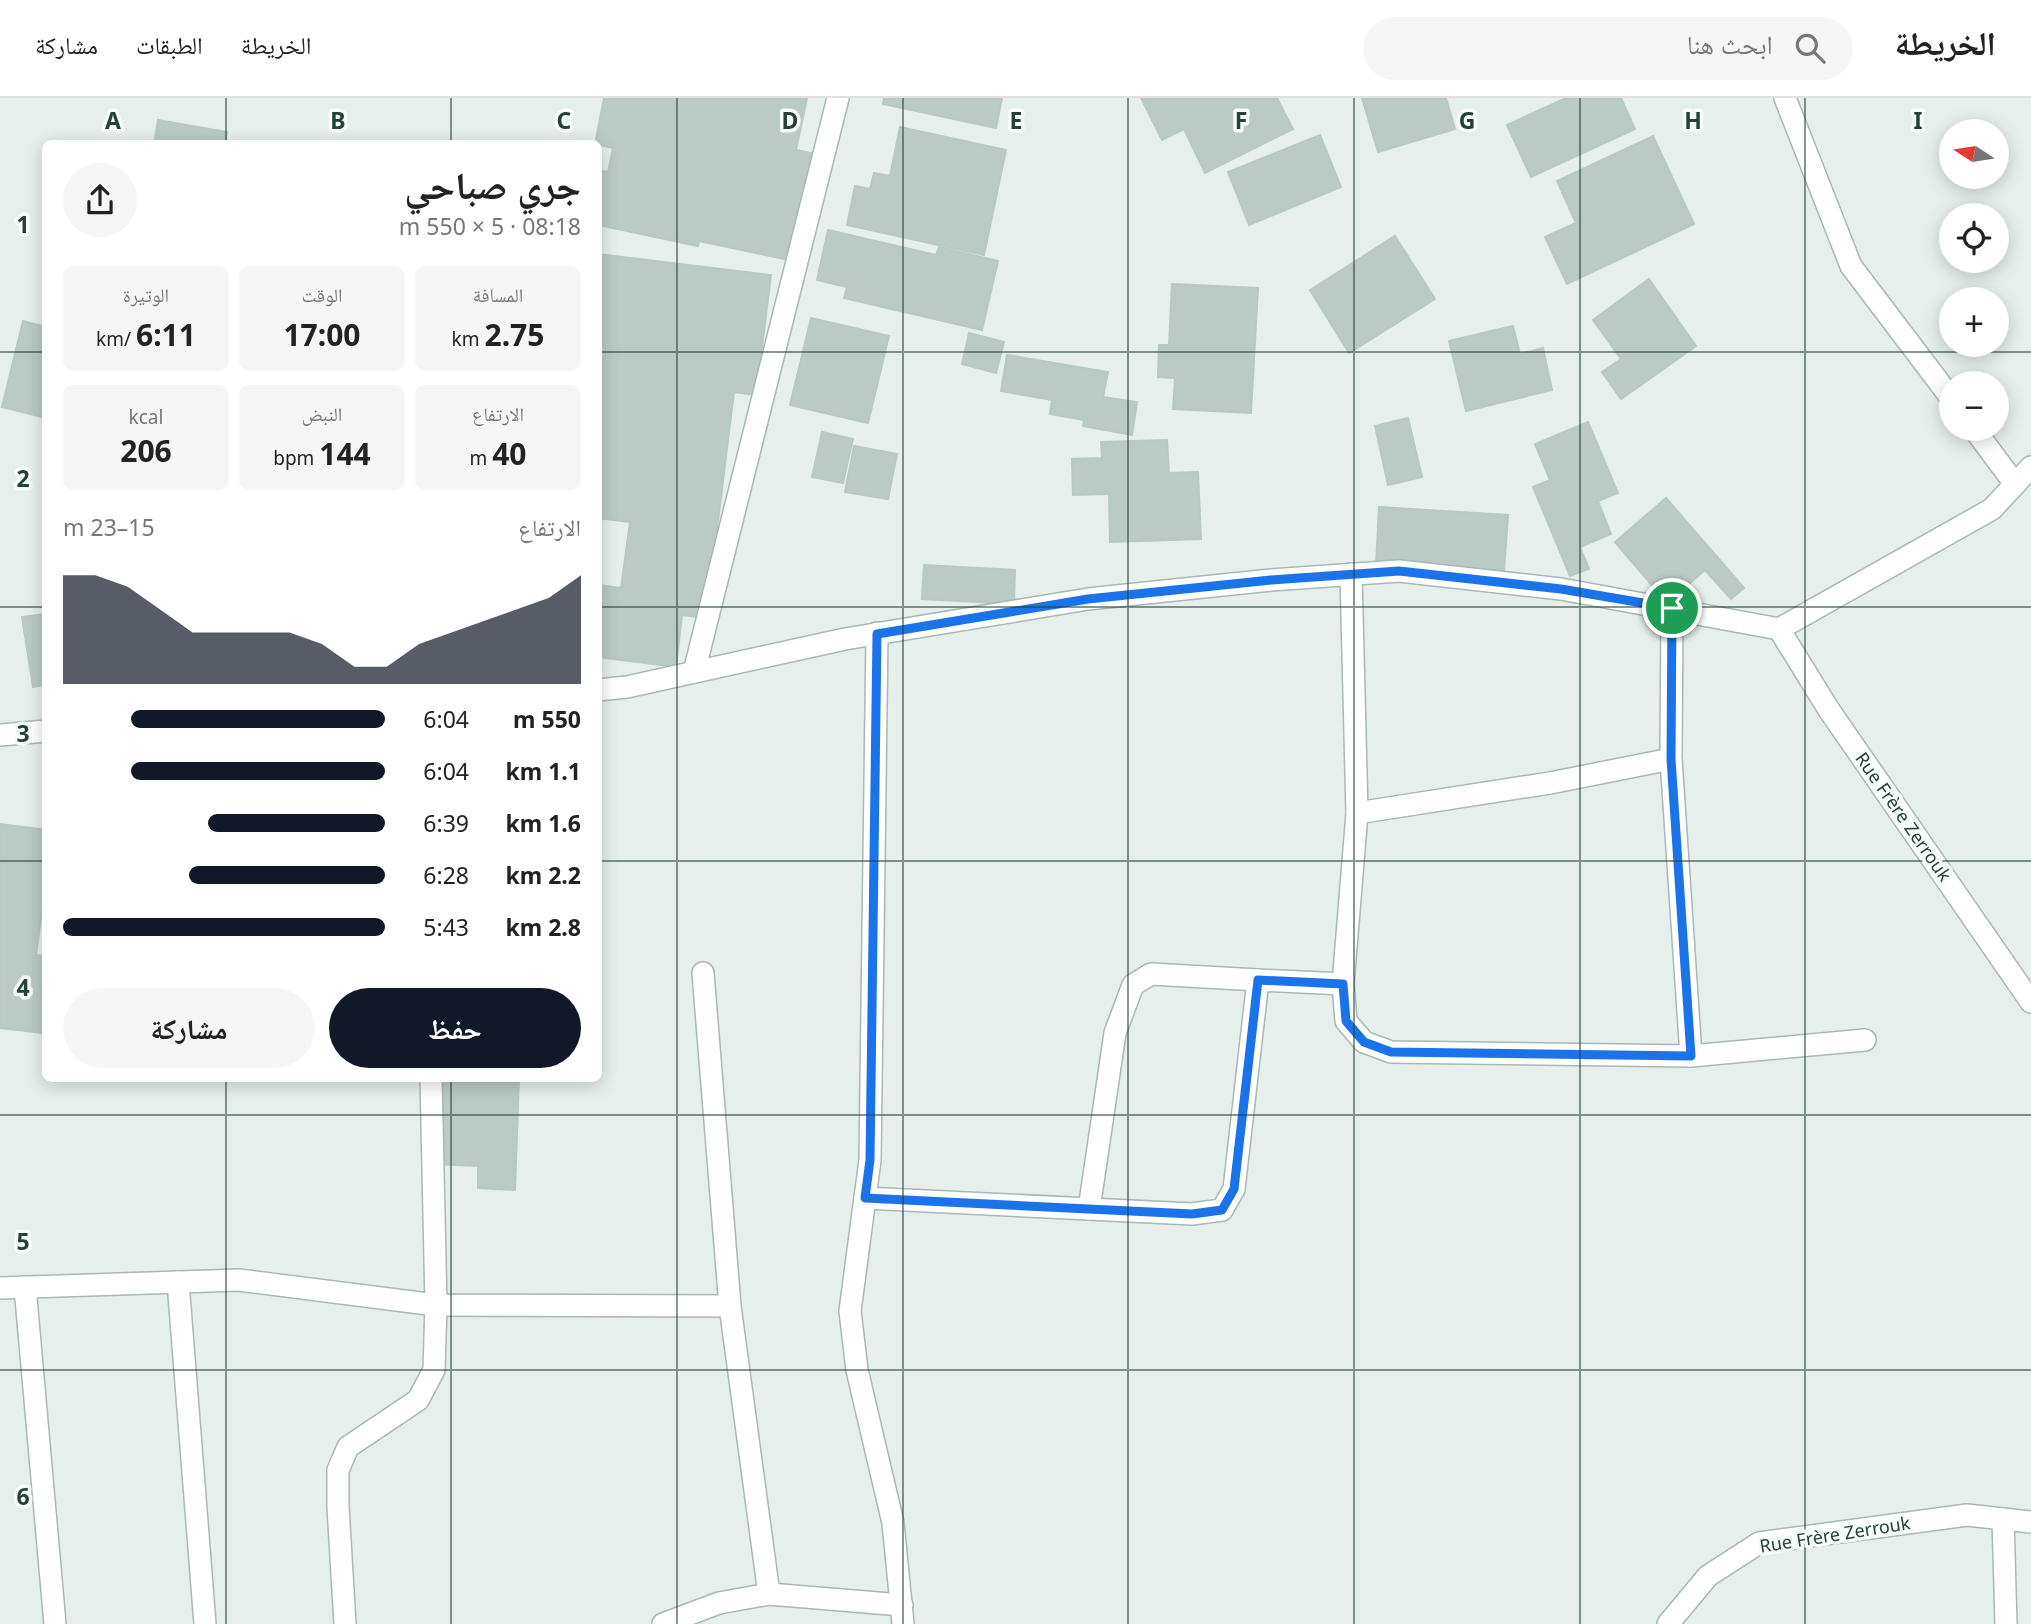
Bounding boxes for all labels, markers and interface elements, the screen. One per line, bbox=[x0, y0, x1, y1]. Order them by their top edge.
search box bbox=[1363, 17, 1853, 80]
text: الخريطة bbox=[1895, 20, 1996, 65]
text: ابحث هنا bbox=[1687, 26, 1773, 62]
text: مشاركة bbox=[35, 28, 98, 61]
text: الطبقات bbox=[136, 28, 203, 61]
text: الخريطة bbox=[241, 28, 311, 61]
icon: search bbox=[1791, 29, 1829, 67]
text: A bbox=[105, 104, 121, 136]
text: B bbox=[330, 104, 346, 136]
text: C bbox=[557, 104, 572, 136]
text: D bbox=[782, 104, 798, 136]
text: E bbox=[1010, 104, 1022, 136]
text: F bbox=[1235, 104, 1247, 136]
text: G bbox=[1459, 104, 1475, 136]
text: H bbox=[1684, 104, 1702, 136]
text: I bbox=[1914, 104, 1923, 136]
north arrow bbox=[1939, 119, 2009, 189]
map controls bbox=[1939, 119, 2009, 441]
text: جري صباحي bbox=[404, 158, 581, 210]
button: share bbox=[63, 163, 137, 237]
button: locate bbox=[1939, 203, 2009, 273]
text: 1 bbox=[16, 208, 30, 240]
text: 08:18 · 5 × 550 m bbox=[399, 210, 581, 242]
text: الوتيرة bbox=[123, 282, 169, 308]
text: الوقت bbox=[302, 282, 342, 308]
text: المسافة bbox=[473, 282, 523, 308]
button: + bbox=[1939, 287, 2009, 357]
text: 6:11 bbox=[136, 314, 196, 355]
text: 17:00 bbox=[283, 314, 361, 355]
text: 2.75 bbox=[484, 314, 544, 355]
text: /km bbox=[96, 326, 136, 352]
text: km bbox=[452, 326, 484, 352]
button: − bbox=[1939, 371, 2009, 441]
text: النبض bbox=[302, 401, 342, 427]
text: الارتفاع bbox=[472, 401, 524, 427]
text: kcal bbox=[129, 404, 163, 430]
text: 206 bbox=[120, 430, 172, 471]
text: 144 bbox=[319, 433, 371, 474]
text: 40 bbox=[492, 433, 527, 474]
text: bpm bbox=[273, 445, 319, 471]
text: m bbox=[469, 445, 492, 471]
text: 2 bbox=[16, 462, 30, 494]
text: 15–23 m bbox=[63, 511, 155, 543]
text: الارتفاع bbox=[518, 511, 581, 543]
pin bbox=[1642, 578, 1702, 638]
icon: arrive bbox=[1653, 589, 1691, 627]
text: 6:04 bbox=[423, 703, 469, 735]
text: 550 m bbox=[513, 703, 581, 735]
text: 3 bbox=[16, 717, 30, 749]
street label: Rue Frère Zerrouk bbox=[1850, 747, 1958, 886]
text: 6:04 bbox=[423, 755, 469, 787]
text: 1.1 km bbox=[506, 755, 581, 787]
text: 6:39 bbox=[423, 807, 469, 839]
text: 1.6 km bbox=[506, 807, 581, 839]
text: 6:28 bbox=[423, 859, 469, 891]
text: 2.2 km bbox=[506, 859, 581, 891]
text: 5:43 bbox=[423, 911, 469, 943]
text: 2.8 km bbox=[506, 911, 581, 943]
text: 4 bbox=[16, 971, 30, 1003]
button: مشاركة bbox=[63, 988, 315, 1068]
button: حفظ bbox=[329, 988, 581, 1068]
text: 5 bbox=[16, 1225, 30, 1257]
text: 6 bbox=[16, 1480, 30, 1512]
street label: Rue Frère Zerrouk bbox=[1758, 1510, 1912, 1558]

